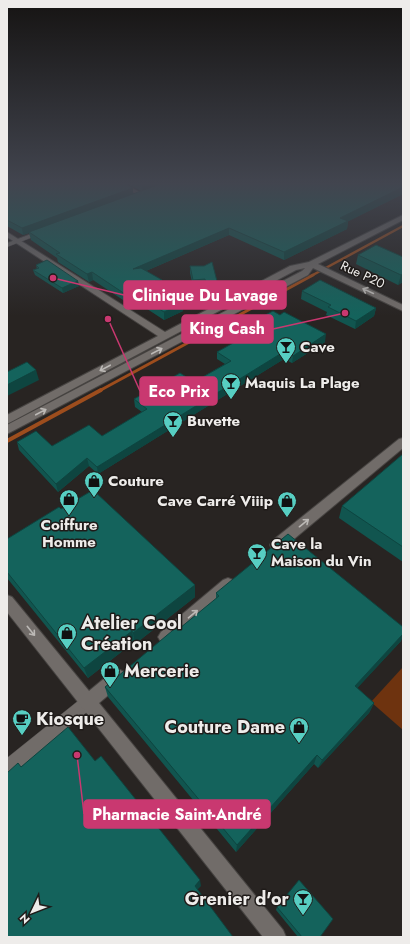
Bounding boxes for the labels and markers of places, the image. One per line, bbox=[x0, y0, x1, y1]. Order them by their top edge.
callout: Clinique Du Lavage bbox=[124, 281, 286, 309]
callout: King Cash bbox=[182, 315, 273, 343]
bar icon: Cave bbox=[275, 336, 297, 364]
place label: Cave bbox=[300, 336, 335, 358]
bar icon: Maquis La Plage bbox=[220, 372, 242, 400]
place label: Maquis La Plage bbox=[245, 372, 360, 394]
callout: Eco Prix bbox=[140, 377, 217, 405]
bar icon: Buvette bbox=[162, 410, 184, 438]
place label: Buvette bbox=[187, 410, 240, 432]
shop icon: Couture bbox=[83, 470, 105, 498]
place label: Couture bbox=[108, 470, 164, 492]
shop icon: Coiffure Homme bbox=[58, 488, 80, 516]
place label: Cave Carré Viiip bbox=[157, 490, 273, 512]
shop icon: Cave Carré Viiip bbox=[276, 490, 298, 518]
place label: Coiffure Homme bbox=[41, 514, 98, 553]
place label: Cave la Maison du Vin bbox=[271, 533, 372, 572]
bar icon: Cave la Maison du Vin bbox=[246, 542, 268, 570]
place label: Atelier Cool Création bbox=[80, 610, 182, 657]
shop icon: Atelier Cool Création bbox=[56, 622, 78, 650]
place label: Mercerie bbox=[124, 658, 199, 684]
shop icon: Mercerie bbox=[99, 660, 121, 688]
place label: Kiosque bbox=[36, 706, 104, 732]
cafe icon: Kiosque bbox=[11, 708, 33, 736]
place label: Couture Dame bbox=[165, 714, 285, 740]
shop icon: Couture Dame bbox=[288, 716, 310, 744]
callout: Pharmacie Saint-André bbox=[84, 800, 270, 828]
place label: Grenier d'or bbox=[185, 886, 290, 912]
bar icon: Grenier d'or bbox=[292, 888, 314, 916]

